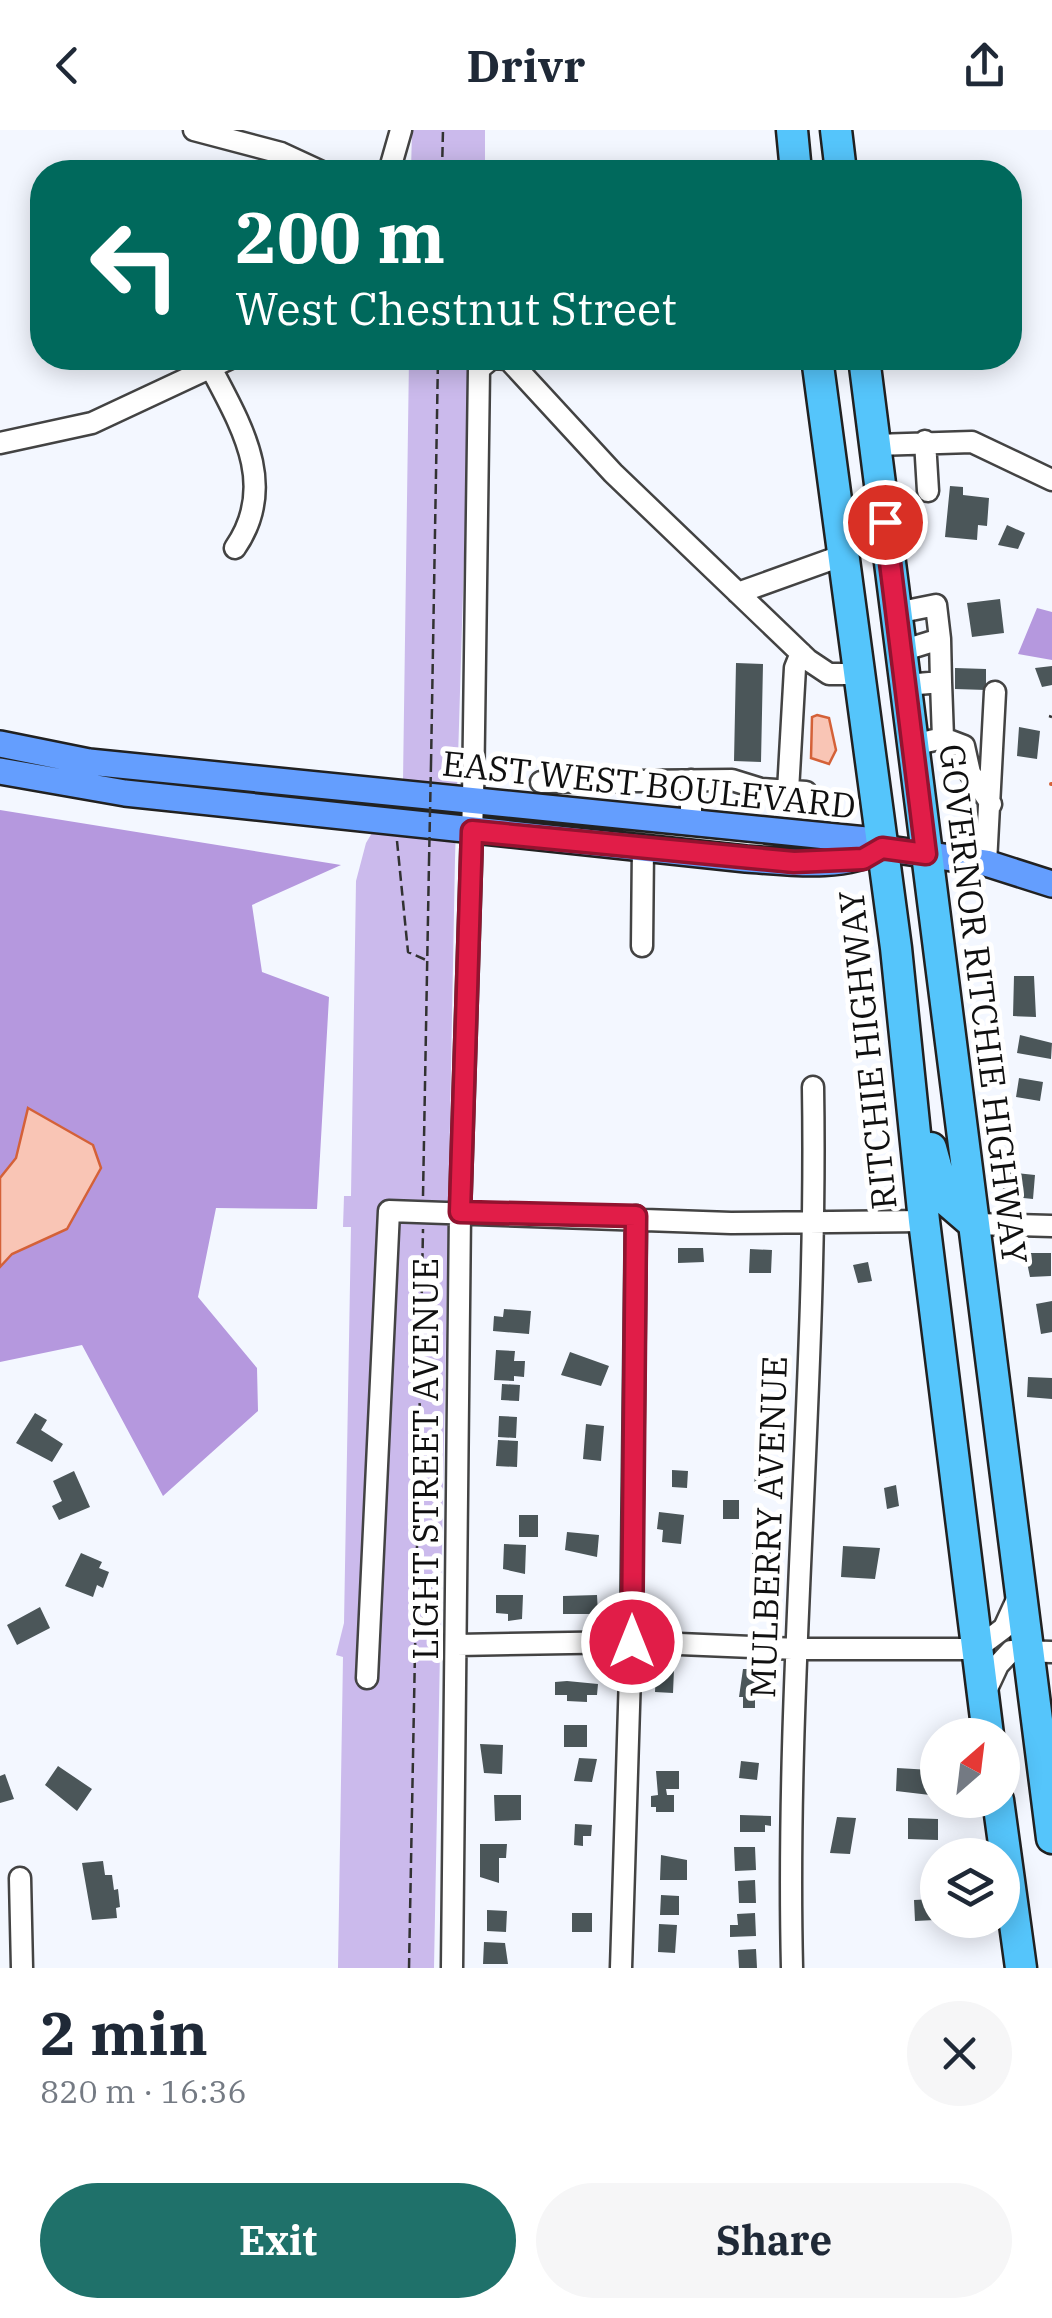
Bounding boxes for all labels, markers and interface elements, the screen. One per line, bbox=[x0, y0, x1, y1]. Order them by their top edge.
text: Drivr bbox=[467, 36, 585, 94]
icon: back bbox=[40, 38, 95, 93]
icon: share bbox=[957, 38, 1012, 93]
text: 200 m bbox=[235, 191, 445, 282]
icon: left bbox=[70, 200, 200, 330]
text: West Chestnut Street bbox=[235, 279, 677, 337]
pin bbox=[843, 480, 928, 565]
icon: arrive bbox=[858, 495, 913, 550]
street label: EAST WEST BOULEVARD bbox=[440, 739, 858, 829]
street label: GOVERNOR RITCHIE HIGHWAY bbox=[929, 741, 1039, 1267]
street label: RITCHIE HIGHWAY bbox=[827, 888, 907, 1212]
street label: LIGHT STREET AVENUE bbox=[402, 1258, 448, 1660]
street label: MULBERRY AVENUE bbox=[739, 1355, 797, 1699]
position arrow bbox=[580, 1590, 684, 1694]
north arrow bbox=[920, 1718, 1020, 1818]
map controls bbox=[920, 1718, 1020, 1938]
button: layers bbox=[920, 1838, 1020, 1938]
text: 2 min bbox=[40, 1993, 208, 2072]
button: close bbox=[907, 2001, 1012, 2106]
text: 820 m · 16:36 bbox=[40, 2070, 247, 2112]
button: Exit bbox=[40, 2183, 516, 2298]
button: Share bbox=[536, 2183, 1012, 2298]

